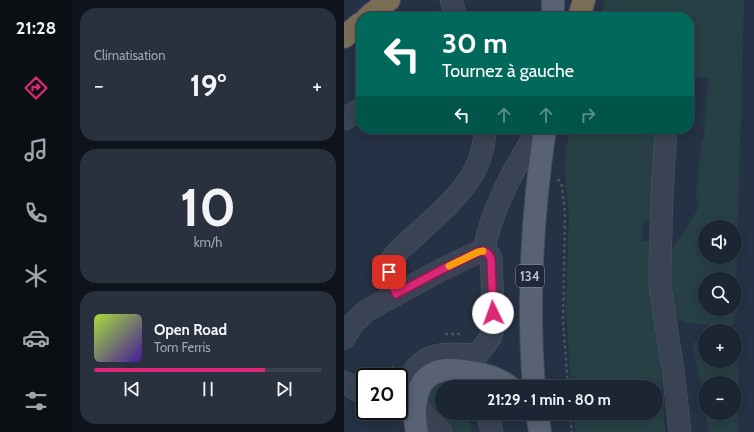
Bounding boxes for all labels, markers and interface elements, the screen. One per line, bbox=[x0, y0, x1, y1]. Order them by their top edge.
text: 21:28 bbox=[16, 17, 56, 39]
text: 30 m bbox=[442, 26, 508, 60]
icon: left bbox=[376, 28, 428, 80]
text: Climatisation bbox=[94, 47, 166, 63]
text: Tournez à gauche bbox=[442, 60, 574, 82]
text: 19° bbox=[190, 67, 226, 104]
text: − bbox=[94, 72, 104, 99]
text: + bbox=[312, 72, 322, 99]
icon: directions bbox=[22, 74, 50, 102]
icon: left bbox=[451, 104, 473, 126]
icon: ahead bbox=[493, 104, 515, 126]
icon: ahead bbox=[535, 104, 557, 126]
icon: right bbox=[577, 104, 599, 126]
icon: music bbox=[22, 136, 50, 164]
text: 10 bbox=[180, 176, 236, 239]
icon: phone bbox=[22, 199, 50, 227]
map controls bbox=[698, 220, 742, 420]
button: sound bbox=[698, 220, 742, 264]
text: km/h bbox=[194, 234, 222, 250]
pin bbox=[372, 255, 406, 289]
icon: arrive bbox=[378, 261, 400, 283]
icon: climate bbox=[22, 262, 50, 290]
road number: 134 bbox=[516, 265, 544, 287]
button: search bbox=[698, 272, 742, 316]
position arrow bbox=[472, 292, 514, 334]
text: Open Road bbox=[154, 321, 227, 339]
icon: car bbox=[22, 324, 50, 352]
button: + bbox=[698, 324, 742, 368]
text: Tom Ferris bbox=[154, 339, 211, 355]
speed limit sign: 20 bbox=[356, 368, 408, 420]
button: − bbox=[698, 376, 742, 420]
icon: previous bbox=[121, 378, 143, 400]
icon: pause bbox=[197, 378, 219, 400]
icon: next bbox=[273, 378, 295, 400]
icon: filters bbox=[22, 387, 50, 415]
text: 21:29 · 1 min · 80 m bbox=[487, 391, 611, 409]

